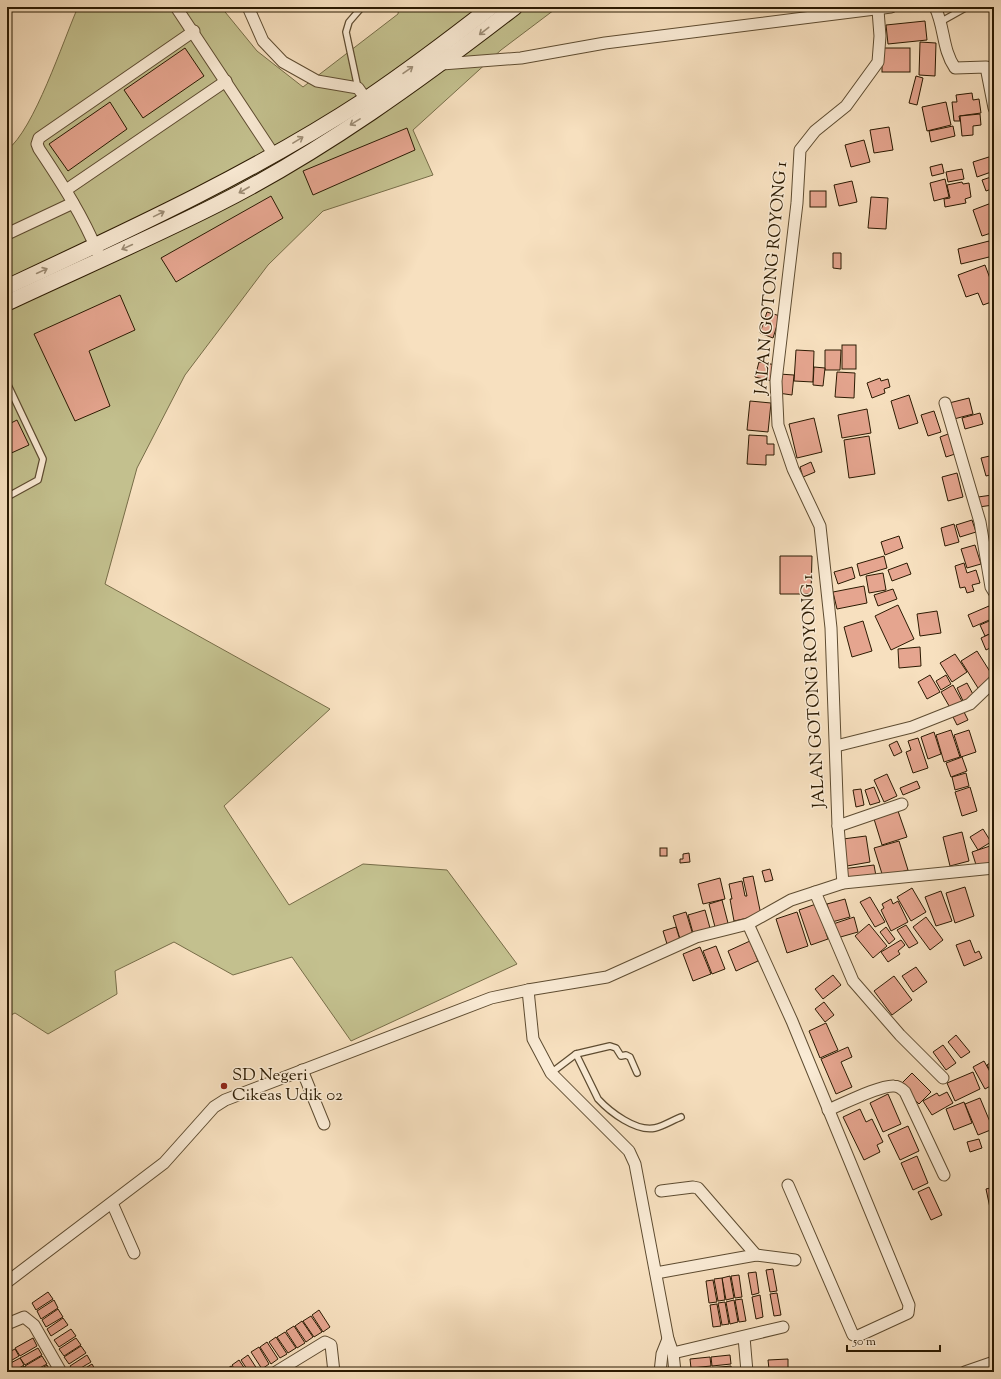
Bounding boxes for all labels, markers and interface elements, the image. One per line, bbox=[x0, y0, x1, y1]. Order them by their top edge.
one-way arrow bbox=[478, 27, 489, 35]
one-way arrow bbox=[402, 66, 413, 74]
one-way arrow bbox=[349, 119, 361, 127]
one-way arrow bbox=[293, 135, 304, 144]
street label: JALAN GOTONG ROYONG 1 bbox=[750, 160, 794, 397]
one-way arrow bbox=[238, 186, 250, 194]
one-way arrow bbox=[153, 210, 165, 218]
one-way arrow bbox=[121, 244, 133, 251]
one-way arrow bbox=[36, 267, 48, 274]
street label: JALAN GOTONG ROYONG 1 bbox=[796, 573, 832, 810]
place label: SD Negeri Cikeas Udik 02 bbox=[232, 1064, 343, 1108]
marker: SD Negeri Cikeas Udik 02 bbox=[219, 1081, 229, 1091]
scale bar bbox=[847, 1327, 940, 1353]
text: 50 m bbox=[852, 1333, 876, 1351]

